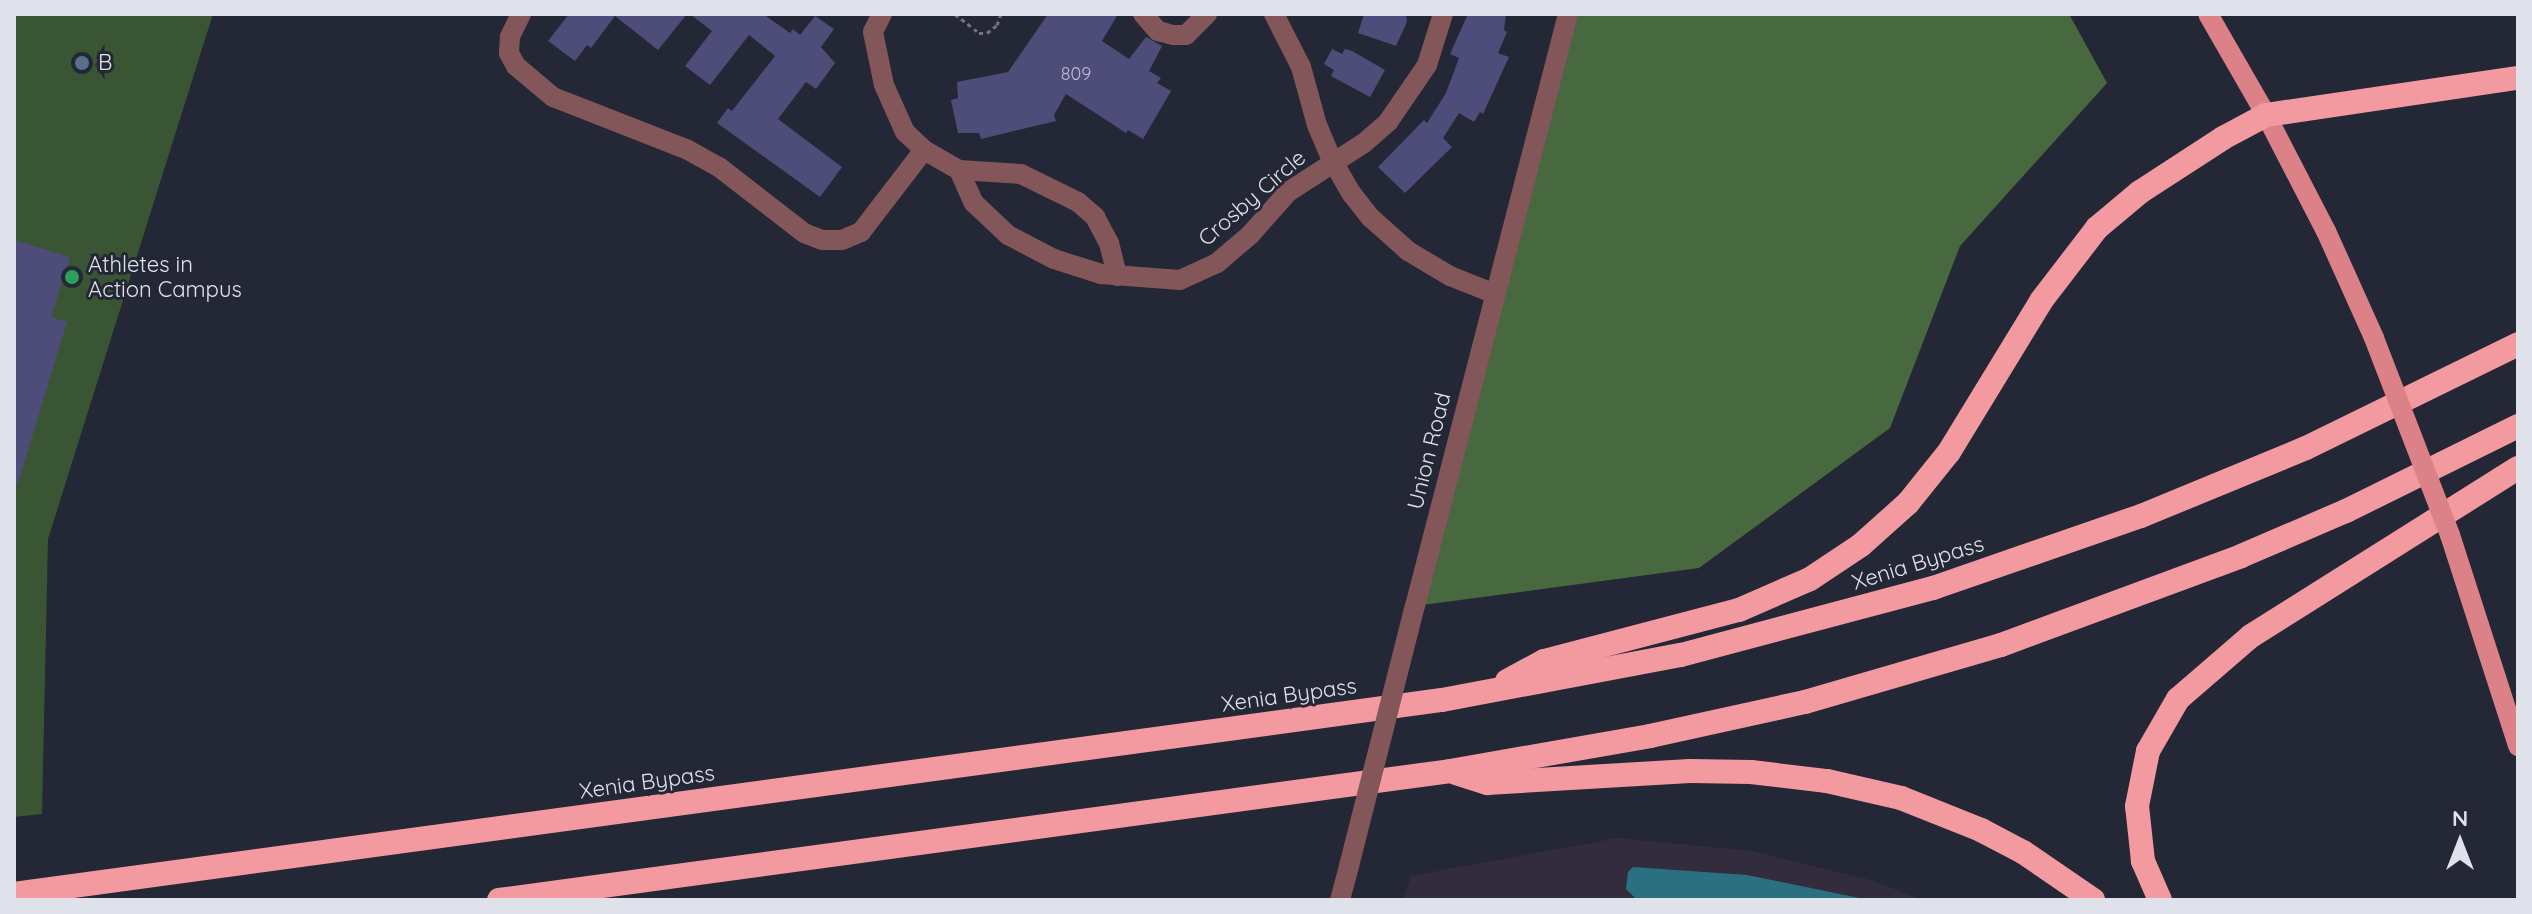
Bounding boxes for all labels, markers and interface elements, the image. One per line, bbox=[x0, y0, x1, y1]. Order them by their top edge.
place label: B bbox=[98, 50, 112, 76]
marker: B bbox=[73, 54, 91, 72]
house number: 809 bbox=[1061, 63, 1091, 85]
street label: Crosby Circle bbox=[1193, 144, 1311, 252]
place label: Athletes in Action Campus bbox=[88, 251, 242, 302]
marker: Athletes in Action Campus bbox=[63, 268, 81, 286]
street label: Union Road bbox=[1402, 390, 1456, 512]
street label: Xenia Bypass bbox=[1849, 530, 1987, 596]
street label: Xenia Bypass bbox=[1220, 672, 1358, 718]
street label: Xenia Bypass bbox=[578, 759, 716, 805]
north arrow bbox=[2420, 802, 2500, 882]
text: N bbox=[2452, 804, 2468, 832]

